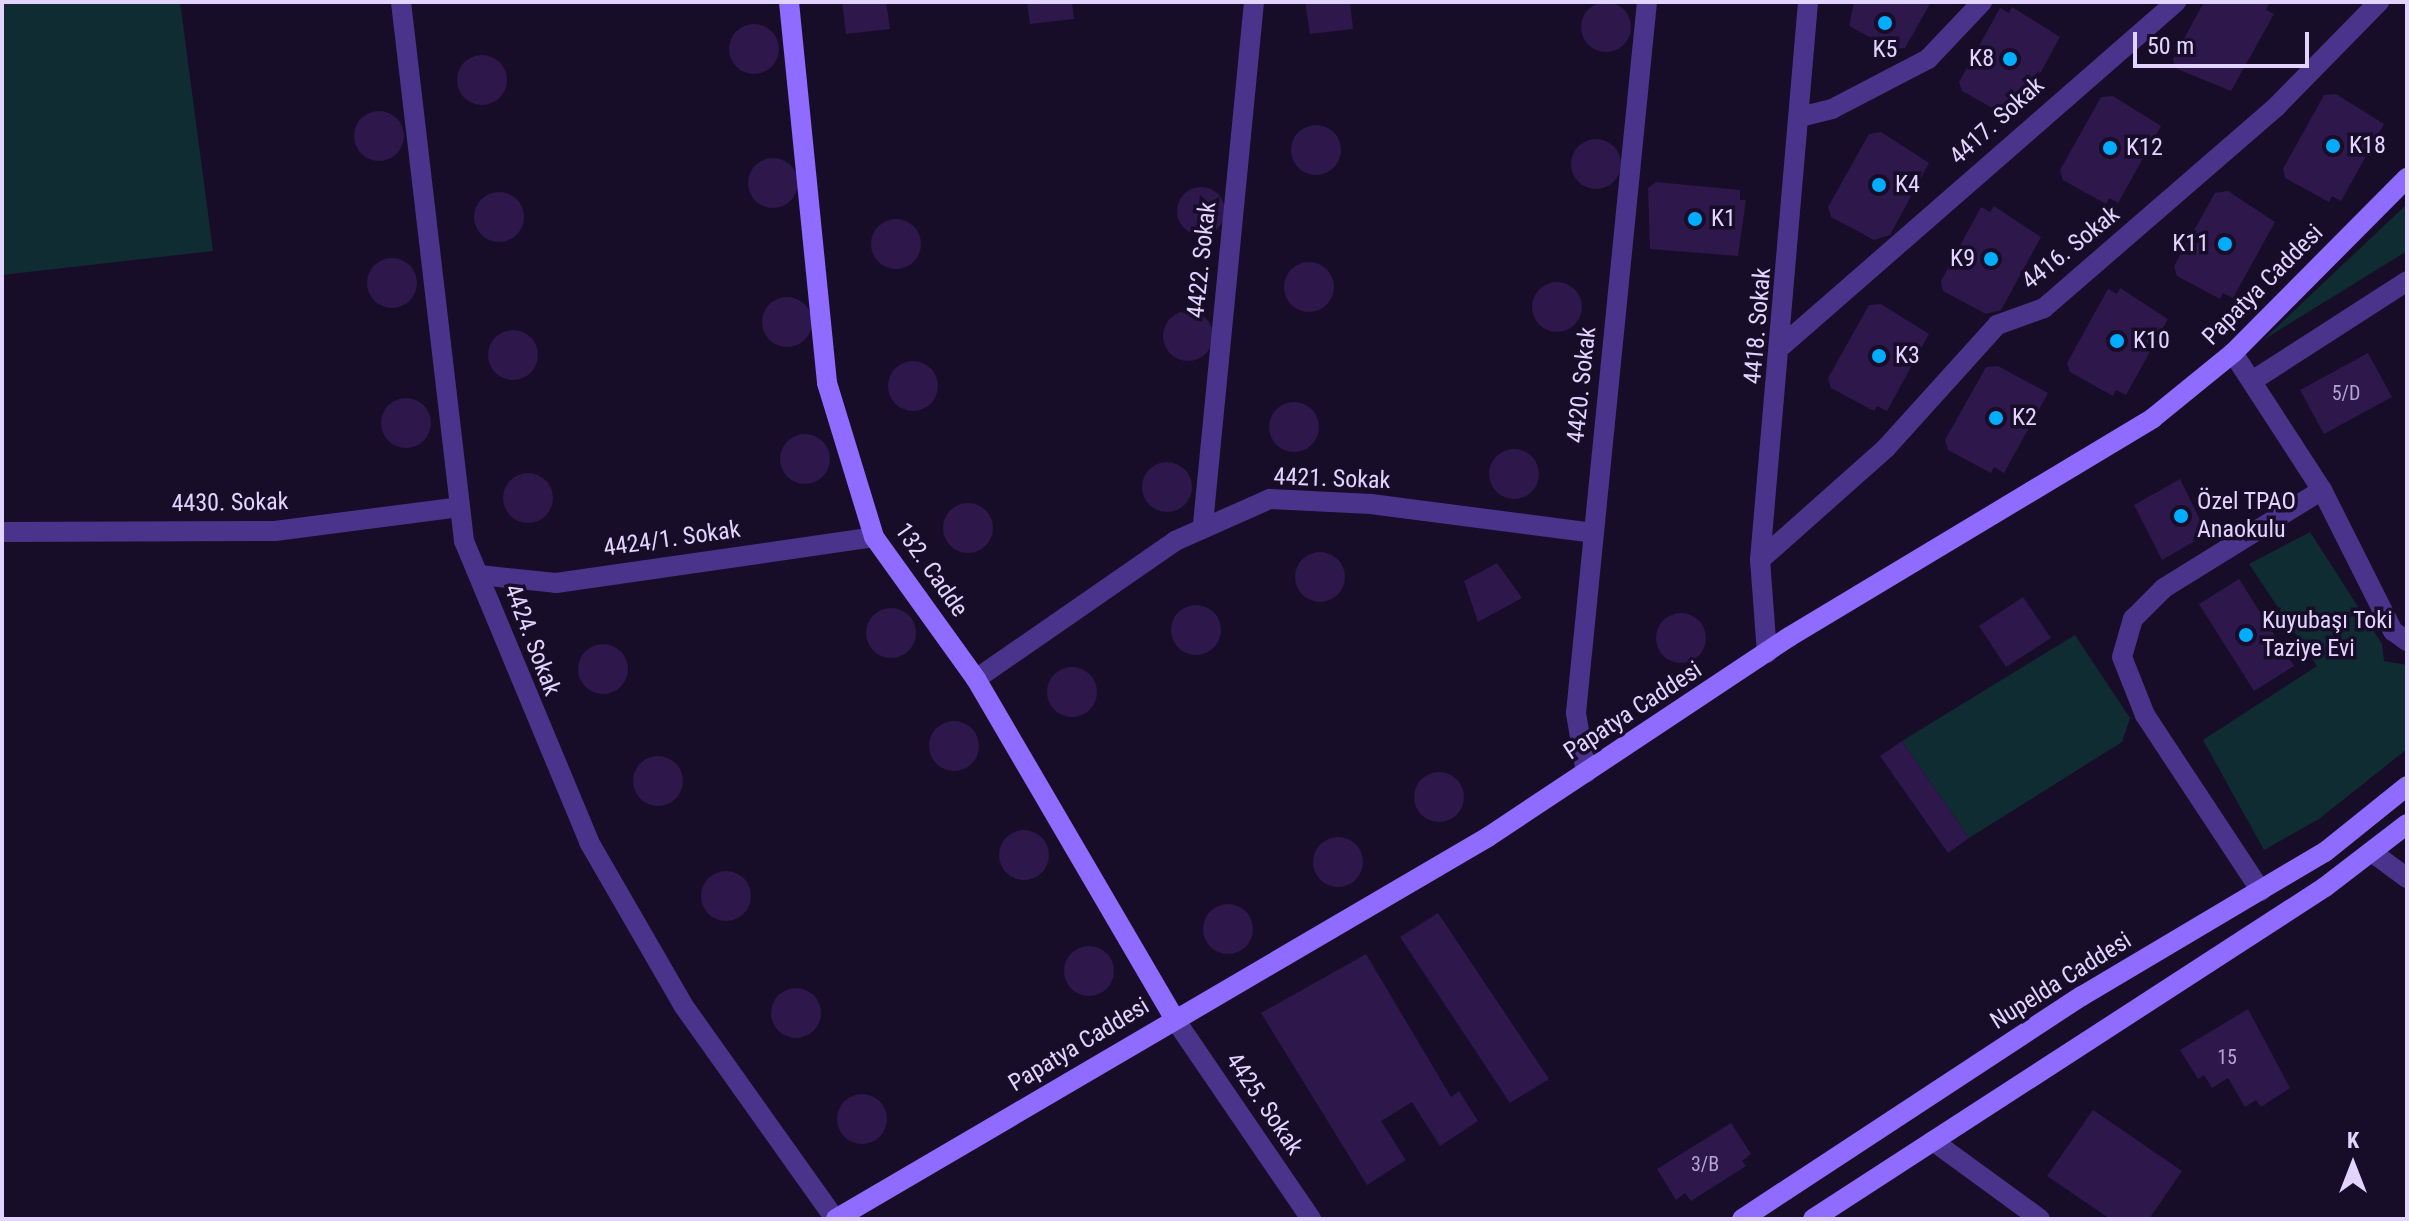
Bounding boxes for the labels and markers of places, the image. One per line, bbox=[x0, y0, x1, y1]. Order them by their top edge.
marker: K5 bbox=[1876, 14, 1894, 32]
place label: K5 bbox=[1873, 36, 1897, 64]
place label: K8 bbox=[1969, 45, 1994, 73]
marker: K8 bbox=[2001, 50, 2019, 68]
place label: K18 bbox=[2349, 132, 2386, 160]
place label: K12 bbox=[2126, 134, 2163, 162]
marker: K18 bbox=[2324, 137, 2342, 155]
marker: K12 bbox=[2101, 139, 2119, 157]
place label: K4 bbox=[1895, 171, 1920, 199]
marker: K4 bbox=[1870, 176, 1888, 194]
place label: K1 bbox=[1711, 205, 1736, 233]
marker: K1 bbox=[1686, 210, 1704, 228]
place label: K11 bbox=[2172, 230, 2209, 258]
marker: K11 bbox=[2216, 235, 2234, 253]
place label: K9 bbox=[1950, 245, 1975, 273]
marker: K9 bbox=[1982, 250, 2000, 268]
place label: K10 bbox=[2133, 327, 2170, 355]
marker: K10 bbox=[2108, 332, 2126, 350]
place label: K3 bbox=[1895, 342, 1920, 370]
marker: K3 bbox=[1870, 347, 1888, 365]
place label: K2 bbox=[2012, 404, 2037, 432]
marker: K2 bbox=[1987, 409, 2005, 427]
place label: Özel TPAO Anaokulu bbox=[2197, 488, 2296, 544]
marker: Özel TPAO Anaokulu bbox=[2172, 507, 2190, 525]
place label: Kuyubaşı Toki Taziye Evi bbox=[2262, 607, 2393, 663]
marker: Kuyubaşı Toki Taziye Evi bbox=[2237, 626, 2255, 644]

